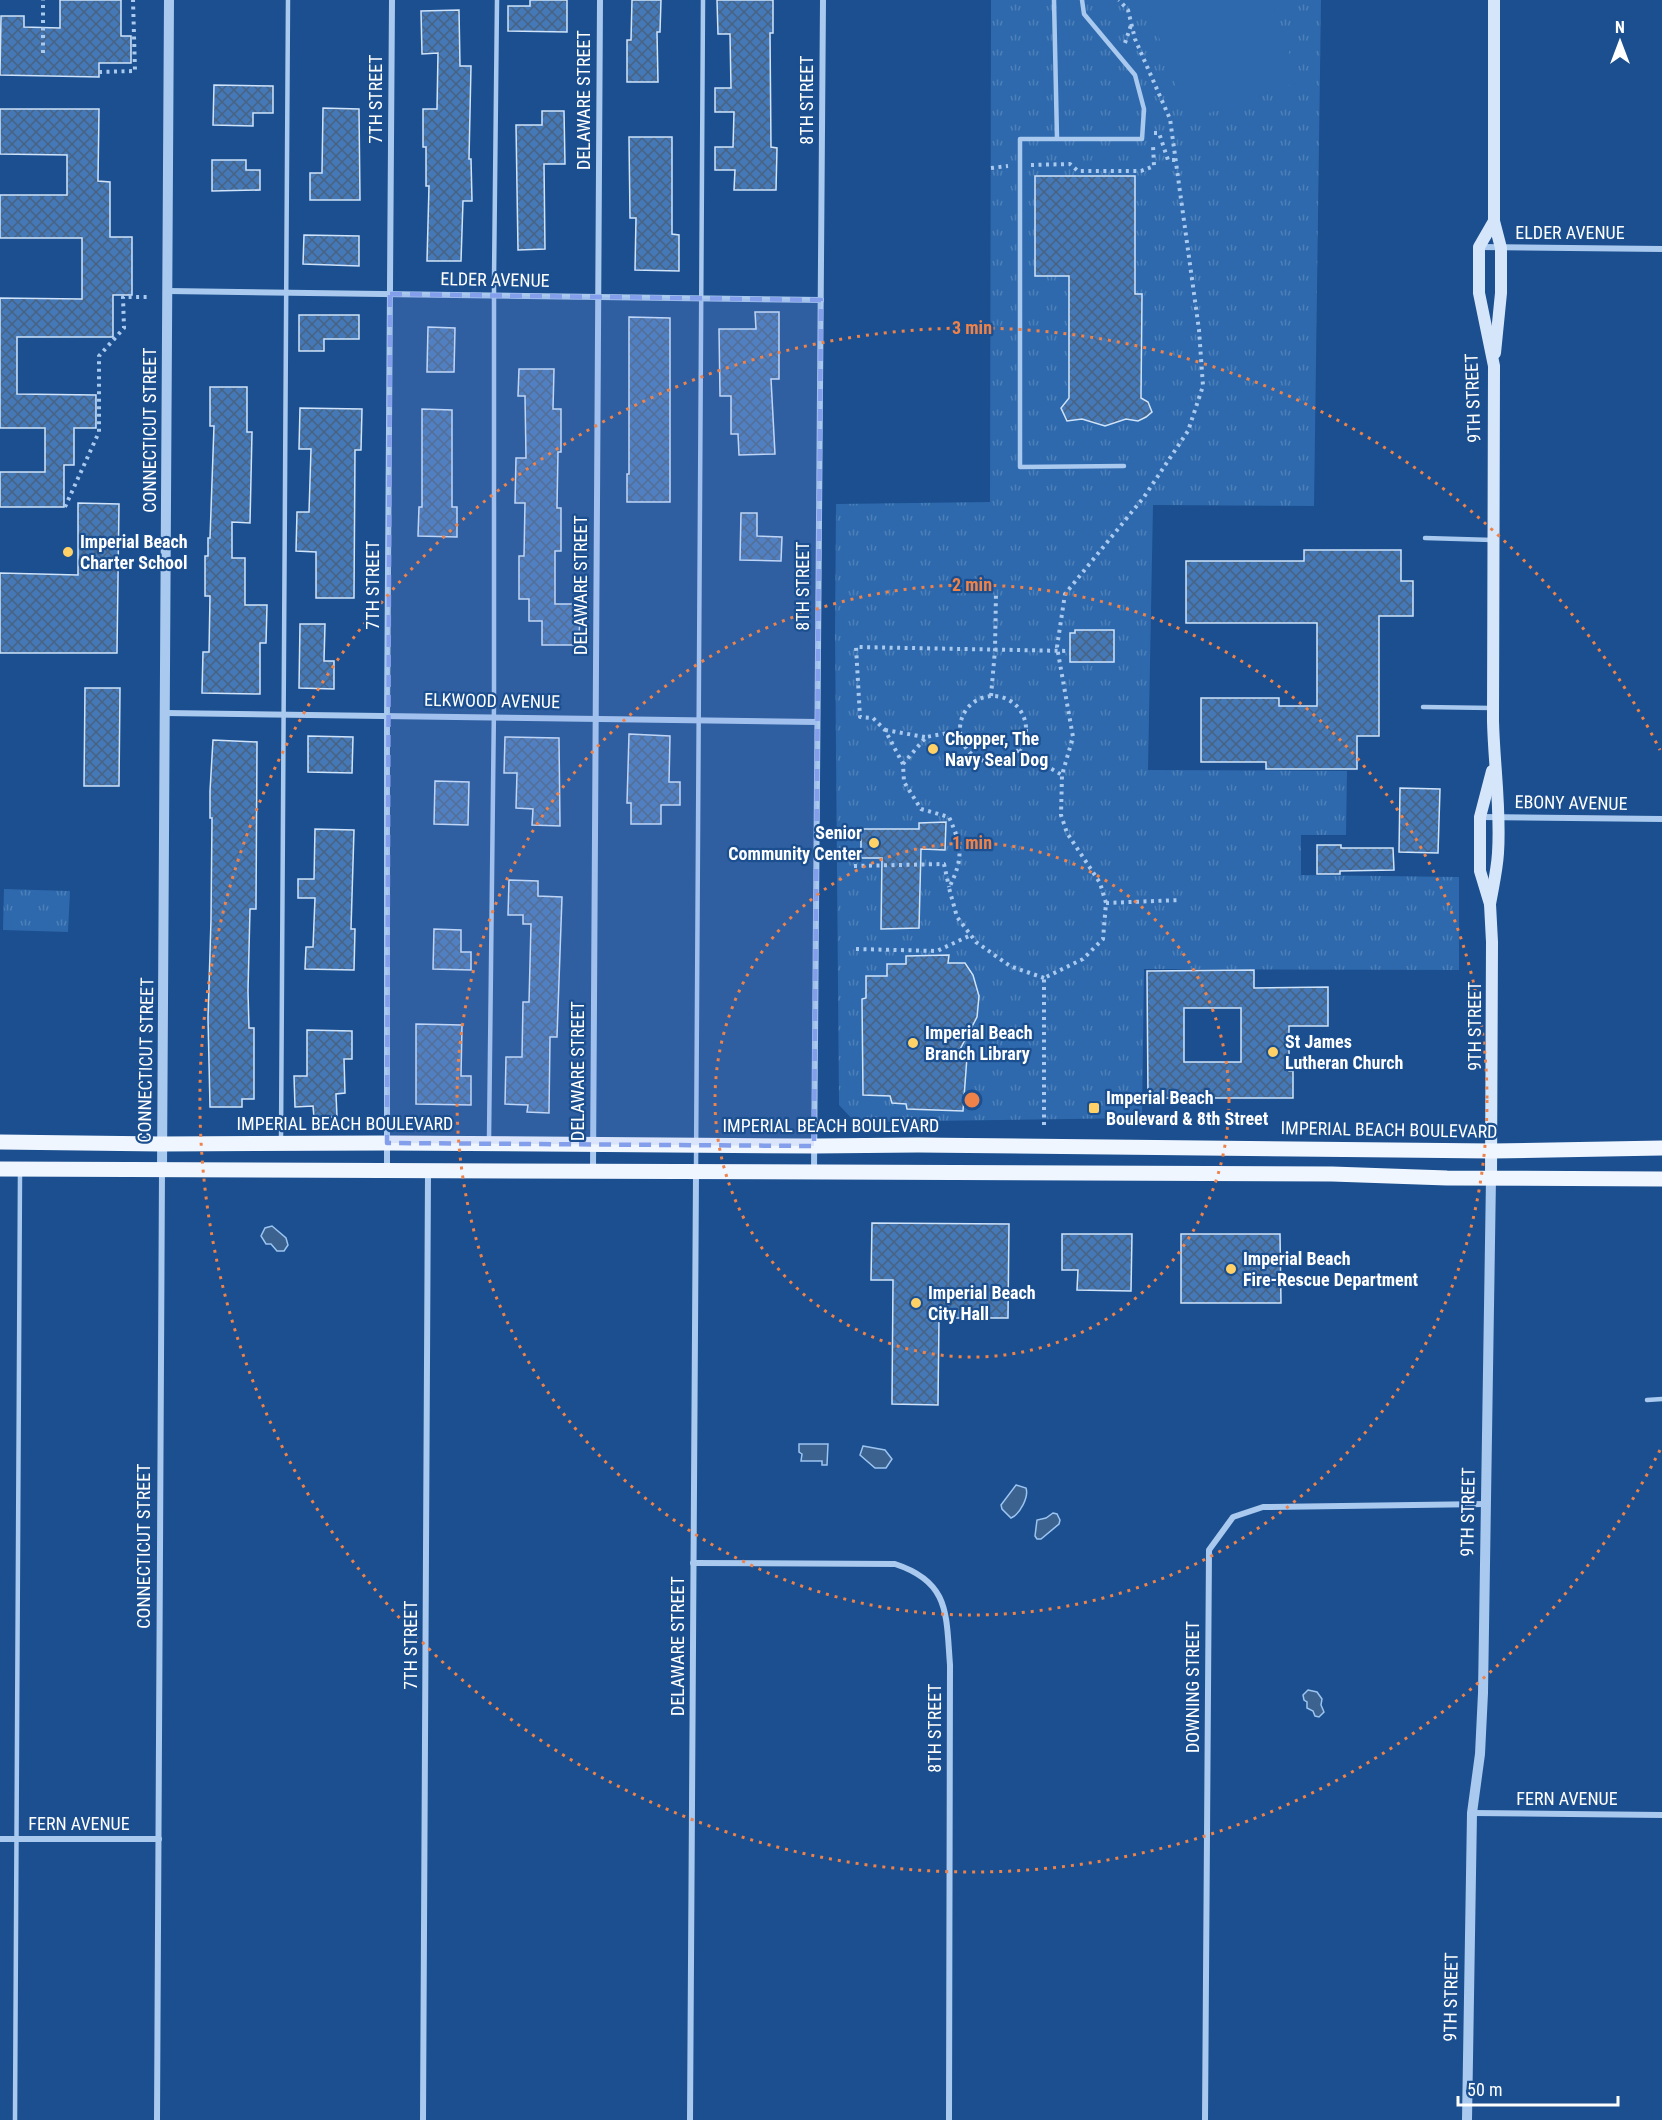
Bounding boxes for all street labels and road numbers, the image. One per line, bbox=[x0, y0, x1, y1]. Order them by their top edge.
street label: DELAWARE STREET bbox=[573, 30, 594, 170]
street label: 7TH STREET bbox=[365, 54, 386, 144]
street label: 8TH STREET bbox=[796, 55, 817, 145]
street label: ELDER AVENUE bbox=[1515, 222, 1625, 243]
street label: ELDER AVENUE bbox=[440, 268, 550, 291]
street label: CONNECTICUT STREET bbox=[139, 347, 160, 513]
street label: 9TH STREET bbox=[1460, 353, 1485, 443]
street label: DELAWARE STREET bbox=[570, 515, 591, 655]
street label: 7TH STREET bbox=[362, 540, 383, 630]
street label: 8TH STREET bbox=[792, 541, 813, 631]
street label: ELKWOOD AVENUE bbox=[424, 689, 560, 712]
street label: EBONY AVENUE bbox=[1514, 791, 1628, 814]
street label: CONNECTICUT STREET bbox=[134, 977, 157, 1143]
street label: 9TH STREET bbox=[1464, 981, 1485, 1071]
street label: DELAWARE STREET bbox=[567, 1001, 588, 1141]
street label: IMPERIAL BEACH BOULEVARD bbox=[237, 1113, 453, 1134]
street label: IMPERIAL BEACH BOULEVARD bbox=[723, 1115, 939, 1136]
street label: IMPERIAL BEACH BOULEVARD bbox=[1280, 1117, 1498, 1142]
street label: CONNECTICUT STREET bbox=[133, 1463, 154, 1629]
street label: 9TH STREET bbox=[1456, 1467, 1479, 1557]
street label: DELAWARE STREET bbox=[667, 1576, 688, 1716]
street label: 7TH STREET bbox=[400, 1600, 421, 1690]
street label: DOWNING STREET bbox=[1182, 1621, 1203, 1753]
street label: 8TH STREET bbox=[924, 1683, 945, 1773]
street label: FERN AVENUE bbox=[1516, 1788, 1618, 1809]
street label: FERN AVENUE bbox=[28, 1813, 130, 1834]
street label: 9TH STREET bbox=[1439, 1952, 1462, 2042]

